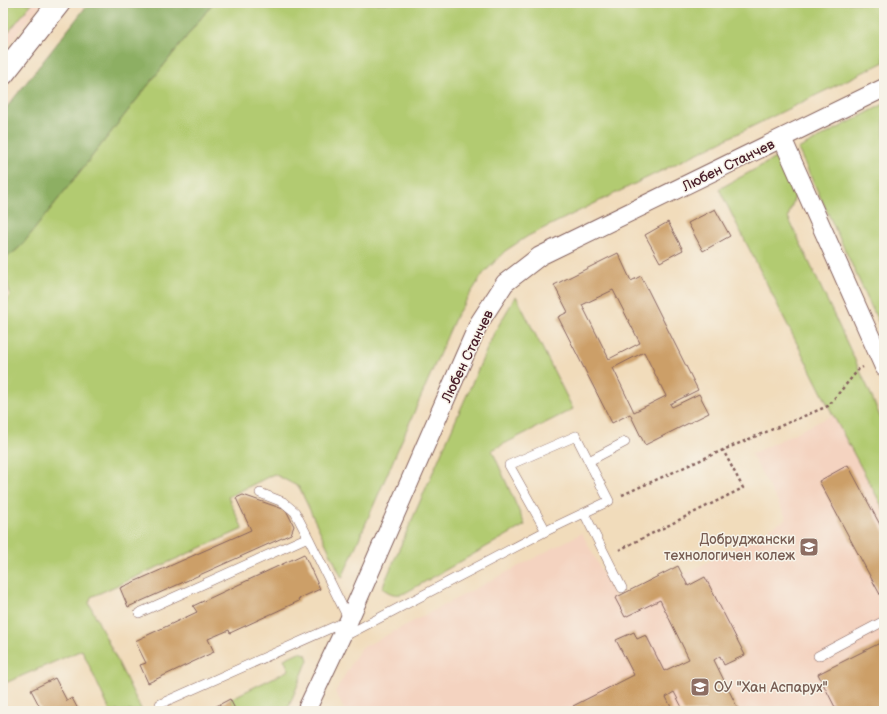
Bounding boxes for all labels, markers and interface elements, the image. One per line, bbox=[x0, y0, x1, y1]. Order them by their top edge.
street label: Любен Станчев bbox=[678, 135, 778, 196]
street label: Любен Станчев bbox=[437, 307, 497, 406]
place label: Добруджански технологичен колеж bbox=[664, 531, 795, 564]
school or university icon: Добруджански технологичен колеж bbox=[798, 536, 820, 558]
school or university icon: ОУ "Хан Аспарух" bbox=[689, 676, 711, 698]
place label: ОУ "Хан Аспарух" bbox=[714, 679, 828, 696]

